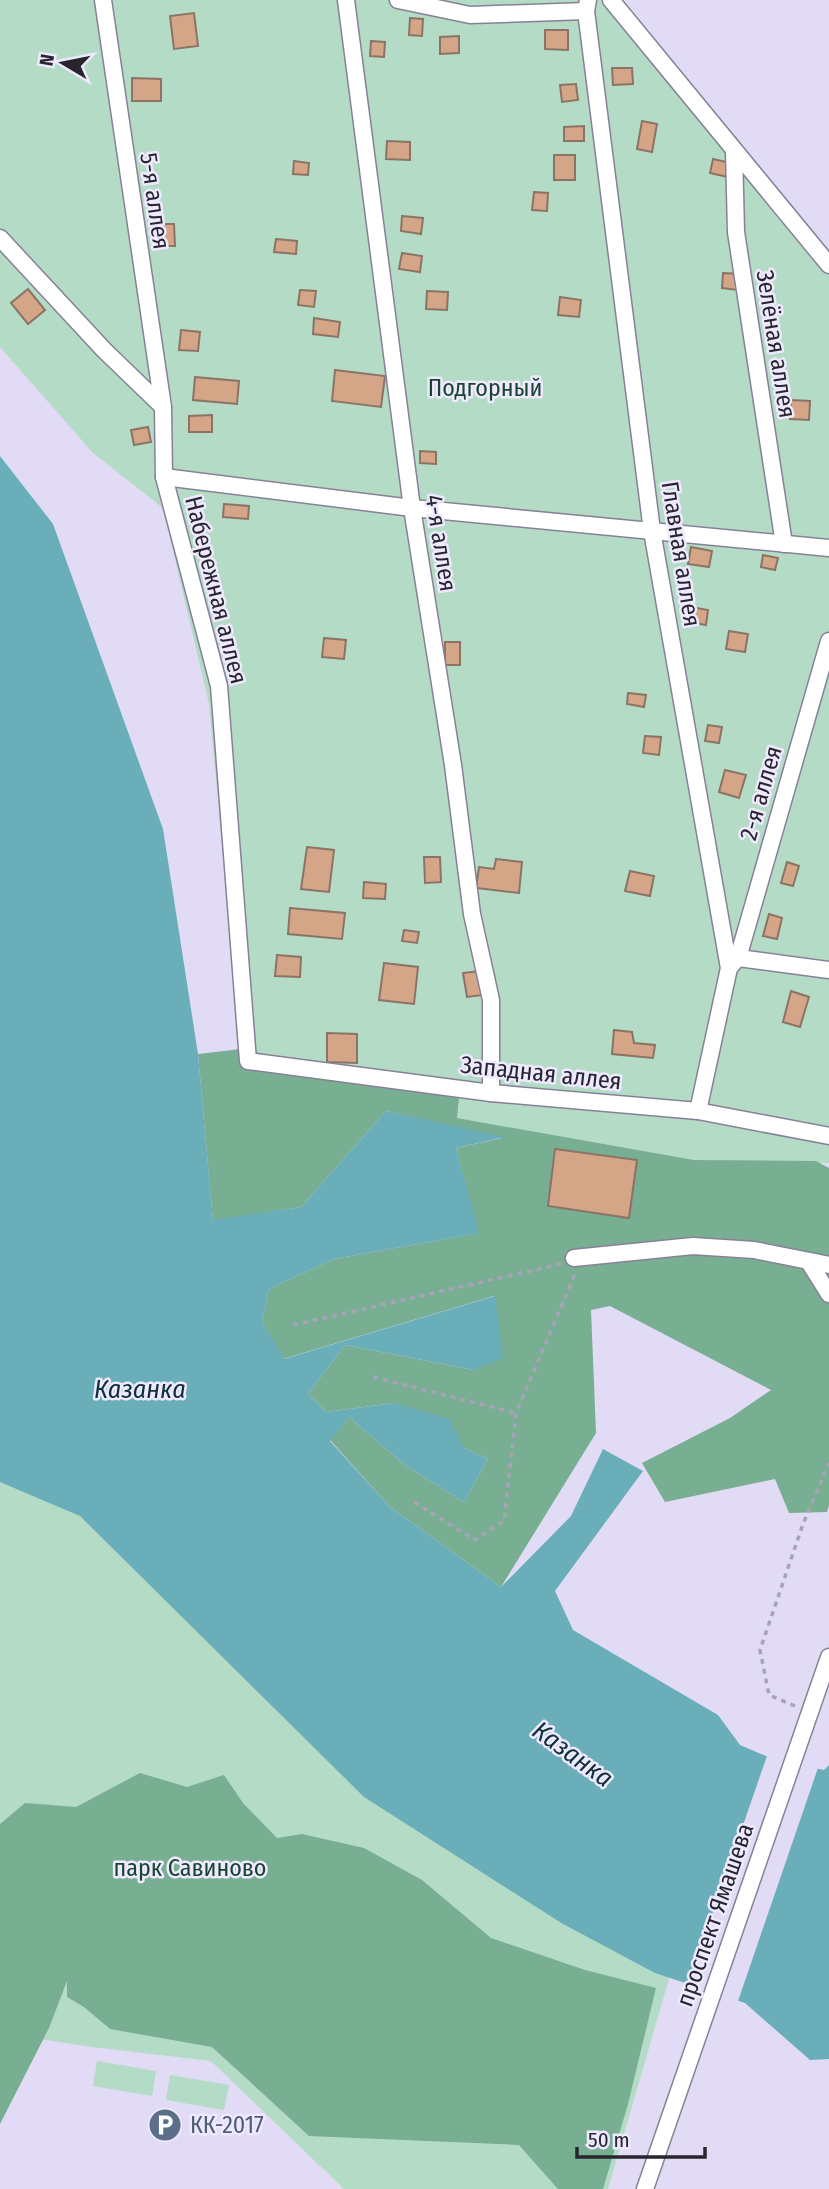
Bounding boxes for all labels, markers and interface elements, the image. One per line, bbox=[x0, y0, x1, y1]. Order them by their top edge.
north arrow bbox=[28, 28, 98, 98]
text: N bbox=[34, 53, 59, 68]
street label: 5-я аллея bbox=[134, 151, 176, 251]
street label: Зелёная аллея bbox=[750, 268, 802, 420]
park label: Подгорный bbox=[428, 374, 542, 402]
street label: Главная аллея bbox=[656, 479, 706, 629]
street label: Набережная аллея bbox=[179, 493, 253, 687]
street label: 4-я аллея bbox=[420, 493, 462, 593]
street label: 2-я аллея bbox=[734, 743, 788, 843]
street label: Западная аллея bbox=[459, 1051, 623, 1095]
water label: Казанка bbox=[94, 1374, 186, 1405]
water label: Казанка bbox=[526, 1715, 619, 1794]
street label: проспект Ямашева bbox=[671, 1820, 759, 2010]
park label: парк Савиново bbox=[114, 1854, 266, 1882]
parking icon: КК-2017 bbox=[146, 2106, 184, 2144]
place label: КК-2017 bbox=[190, 2111, 264, 2139]
scale bar bbox=[577, 2116, 705, 2160]
text: 50 m bbox=[588, 2127, 630, 2153]

